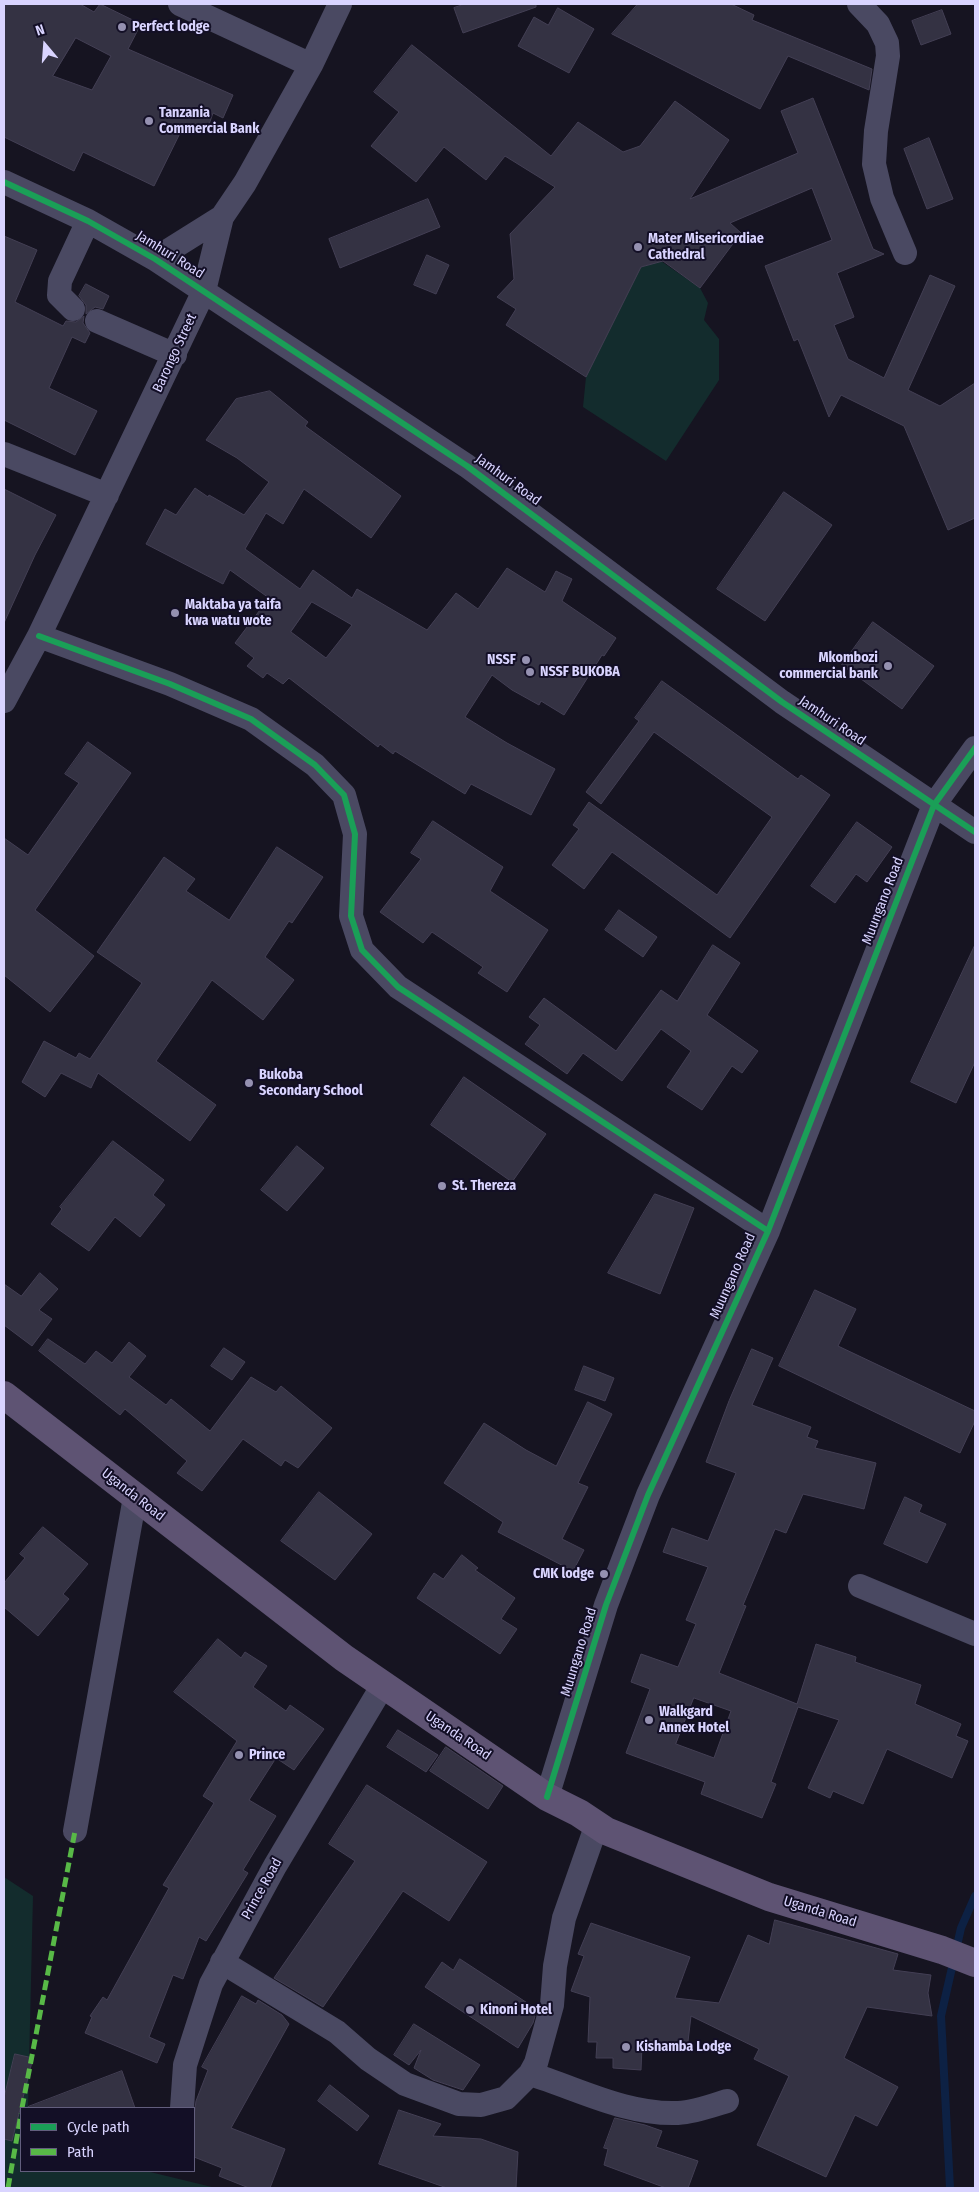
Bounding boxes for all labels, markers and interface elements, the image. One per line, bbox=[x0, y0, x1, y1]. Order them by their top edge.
place label: Perfect lodge bbox=[132, 19, 210, 35]
north arrow bbox=[20, 20, 70, 70]
text: N bbox=[34, 21, 47, 40]
marker: Perfect lodge bbox=[116, 21, 128, 33]
place label: Tanzania Commercial Bank bbox=[159, 105, 259, 138]
marker: Tanzania Commercial Bank bbox=[143, 115, 155, 127]
street label: Jamhuri Road bbox=[133, 228, 207, 282]
place label: Mater Misericordiae Cathedral bbox=[648, 231, 764, 264]
marker: Mater Misericordiae Cathedral bbox=[632, 241, 644, 253]
street label: Barongo Street bbox=[149, 311, 201, 395]
street label: Jamhuri Road bbox=[472, 451, 544, 509]
place label: Maktaba ya taifa kwa watu wote bbox=[185, 597, 281, 630]
marker: Maktaba ya taifa kwa watu wote bbox=[169, 607, 181, 619]
place label: Mkombozi commercial bank bbox=[779, 650, 878, 682]
place label: NSSF bbox=[487, 652, 516, 668]
marker: NSSF bbox=[520, 654, 532, 666]
marker: Mkombozi commercial bank bbox=[882, 660, 894, 672]
place label: NSSF BUKOBA bbox=[540, 664, 620, 680]
marker: NSSF BUKOBA bbox=[524, 666, 536, 678]
street label: Jamhuri Road bbox=[795, 693, 869, 749]
street label: Muungano Road bbox=[859, 855, 907, 947]
place label: Bukoba Secondary School bbox=[259, 1067, 363, 1100]
marker: Bukoba Secondary School bbox=[243, 1077, 255, 1089]
place label: St. Thereza bbox=[452, 1178, 516, 1194]
marker: St. Thereza bbox=[436, 1180, 448, 1192]
street label: Muungano Road bbox=[707, 1230, 759, 1322]
street label: Uganda Road bbox=[98, 1465, 168, 1525]
place label: CMK lodge bbox=[533, 1566, 594, 1582]
marker: CMK lodge bbox=[598, 1568, 610, 1580]
street label: Muungano Road bbox=[557, 1605, 601, 1699]
place label: Walkgard Annex Hotel bbox=[659, 1704, 729, 1736]
street label: Uganda Road bbox=[422, 1708, 494, 1764]
marker: Walkgard Annex Hotel bbox=[643, 1714, 655, 1726]
place label: Prince bbox=[249, 1747, 285, 1763]
marker: Prince bbox=[233, 1749, 245, 1761]
street label: Prince Road bbox=[238, 1855, 286, 1923]
street label: Uganda Road bbox=[781, 1893, 859, 1931]
place label: Kinoni Hotel bbox=[480, 2002, 552, 2018]
marker: Kinoni Hotel bbox=[464, 2004, 476, 2016]
place label: Kishamba Lodge bbox=[636, 2039, 731, 2055]
marker: Kishamba Lodge bbox=[620, 2041, 632, 2053]
legend bbox=[20, 2107, 195, 2172]
text: Cycle path bbox=[67, 2118, 130, 2136]
text: Path bbox=[67, 2143, 94, 2161]

